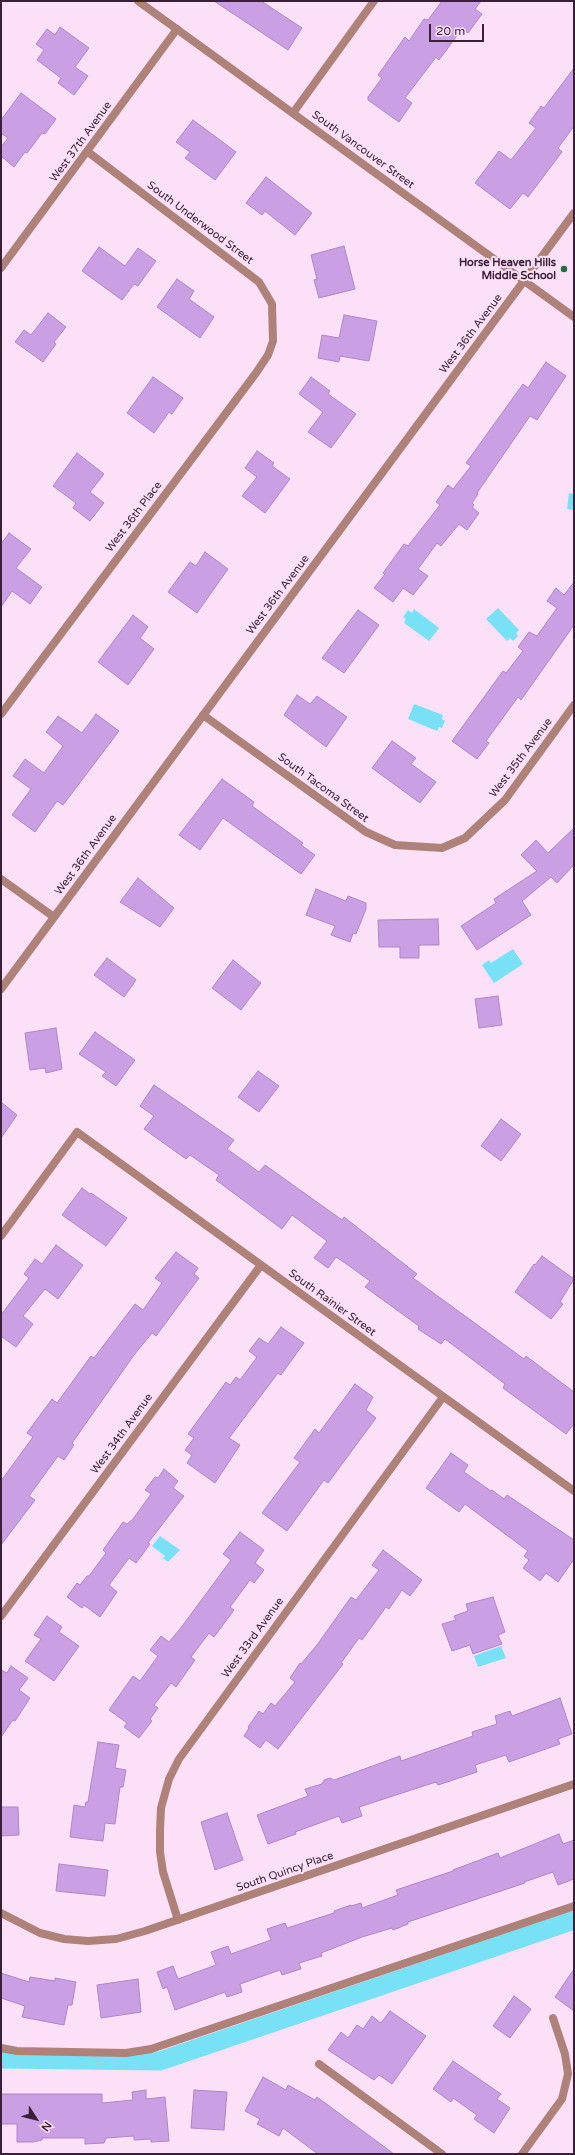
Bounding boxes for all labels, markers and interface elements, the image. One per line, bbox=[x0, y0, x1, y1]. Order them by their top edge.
scale bar bbox=[431, 16, 486, 42]
text: 20 m bbox=[436, 24, 465, 38]
street label: West 37th Avenue bbox=[47, 99, 115, 185]
street label: South Vancouver Street bbox=[309, 108, 417, 192]
street label: South Underwood Street bbox=[144, 179, 256, 267]
place label: Horse Heaven Hills Middle School bbox=[459, 256, 556, 282]
marker: Horse Heaven Hills Middle School bbox=[559, 264, 569, 274]
street label: West 36th Avenue bbox=[437, 292, 505, 376]
street label: West 36th Place bbox=[103, 479, 165, 555]
street label: West 36th Avenue bbox=[244, 553, 312, 637]
street label: West 35th Avenue bbox=[487, 716, 555, 800]
street label: South Tacoma Street bbox=[275, 751, 371, 825]
street label: West 36th Avenue bbox=[52, 812, 120, 898]
street label: South Rainier Street bbox=[286, 1267, 378, 1339]
street label: West 34th Avenue bbox=[88, 1391, 156, 1477]
street label: West 33rd Avenue bbox=[219, 1595, 287, 1681]
street label: South Quincy Place bbox=[235, 1849, 335, 1895]
north arrow bbox=[16, 2099, 56, 2139]
text: N bbox=[38, 2119, 54, 2134]

